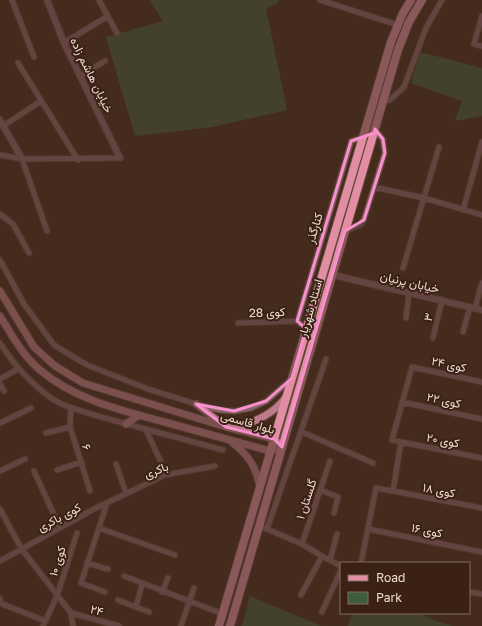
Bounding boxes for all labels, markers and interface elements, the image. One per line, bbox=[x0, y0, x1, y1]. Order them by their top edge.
street label: خیابان هاشم زاده bbox=[66, 35, 117, 116]
street label: کنارگذر bbox=[302, 211, 327, 246]
street label: خیابان پرنیان bbox=[379, 268, 441, 297]
street label: استاد شهریار bbox=[294, 277, 326, 340]
street label: کوی 28 bbox=[249, 304, 285, 321]
street label: ۳ bbox=[420, 311, 436, 323]
street label: کوی ۲۴ bbox=[430, 353, 468, 376]
street label: کوی ۲۲ bbox=[425, 389, 463, 412]
street label: بلوار قاسمی bbox=[219, 407, 277, 438]
street label: کوی ۲۰ bbox=[425, 429, 461, 452]
street label: ۶ bbox=[79, 442, 95, 452]
street label: باکری bbox=[142, 458, 171, 482]
street label: ۱ گلستان bbox=[292, 477, 320, 521]
street label: کوی ۱۸ bbox=[421, 480, 456, 501]
street label: کوی باکری bbox=[35, 499, 84, 536]
street label: کوی ۱۶ bbox=[410, 520, 444, 541]
street label: کوی ۱۰ bbox=[45, 544, 70, 578]
legend bbox=[340, 562, 470, 614]
text: Road bbox=[376, 570, 405, 585]
text: Park bbox=[376, 590, 402, 605]
street label: ۲۴ bbox=[89, 601, 105, 619]

